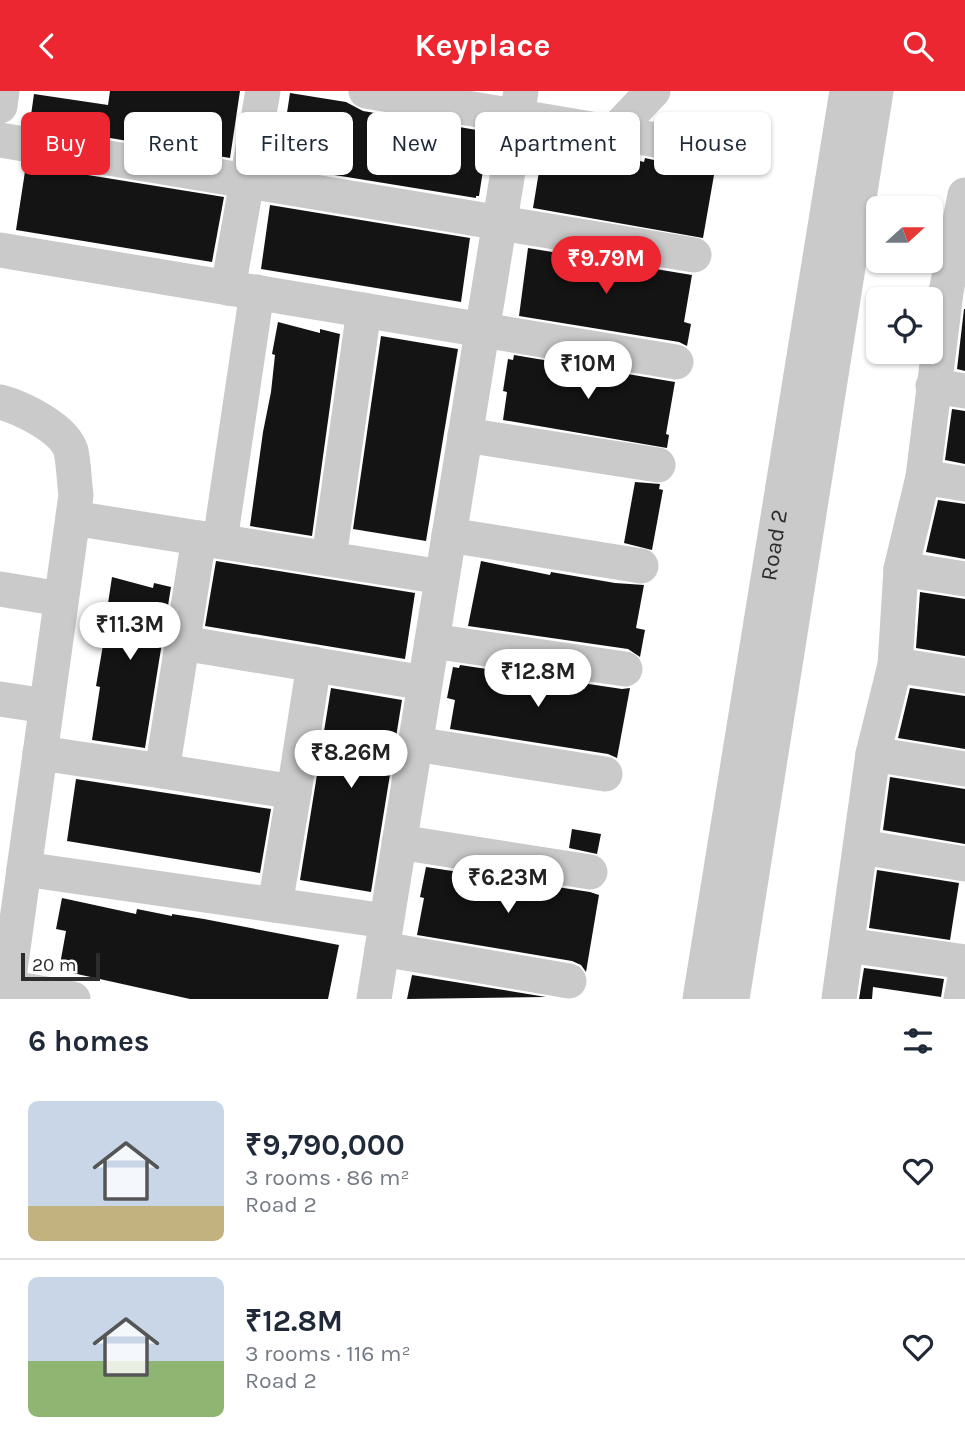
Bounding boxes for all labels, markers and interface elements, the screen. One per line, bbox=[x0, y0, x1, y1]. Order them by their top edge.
icon: back bbox=[28, 27, 66, 65]
text: Keyplace bbox=[415, 27, 550, 64]
icon: search bbox=[899, 27, 937, 65]
chip: Buy bbox=[21, 112, 110, 175]
chip: Rent bbox=[124, 112, 222, 175]
chip: Filters bbox=[236, 112, 353, 175]
chip: New bbox=[367, 112, 461, 175]
chip: Apartment bbox=[475, 112, 640, 175]
chip: House bbox=[654, 112, 771, 175]
north arrow bbox=[866, 196, 943, 273]
map controls bbox=[866, 196, 943, 364]
pin: ₹9.79M bbox=[549, 237, 663, 296]
text: ₹9.79M bbox=[567, 245, 645, 272]
button: locate bbox=[866, 287, 943, 364]
pin: ₹10M bbox=[547, 341, 629, 401]
text: ₹10M bbox=[560, 350, 616, 377]
street label: Road 2 bbox=[755, 507, 793, 583]
pin: ₹11.3M bbox=[73, 603, 187, 662]
text: ₹11.3M bbox=[96, 611, 164, 638]
pin: ₹12.8M bbox=[481, 649, 595, 709]
text: ₹12.8M bbox=[500, 658, 576, 685]
pin: ₹8.26M bbox=[294, 731, 408, 790]
text: ₹8.26M bbox=[311, 739, 391, 766]
pin: ₹6.23M bbox=[451, 855, 565, 915]
text: ₹6.23M bbox=[468, 864, 548, 891]
scale bar bbox=[21, 950, 100, 982]
text: 20 m bbox=[32, 954, 77, 976]
icon: filters bbox=[899, 1022, 937, 1060]
text: 6 homes bbox=[28, 1023, 150, 1059]
text: ₹9,790,000 bbox=[245, 1127, 405, 1163]
icon: home bbox=[84, 1129, 168, 1213]
icon: heart bbox=[899, 1152, 937, 1190]
text: 3 rooms · 86 m² bbox=[245, 1164, 410, 1191]
text: Road 2 bbox=[245, 1191, 317, 1218]
text: ₹12.8M bbox=[245, 1303, 343, 1339]
icon: home bbox=[84, 1305, 168, 1389]
icon: heart bbox=[899, 1328, 937, 1366]
text: 3 rooms · 116 m² bbox=[245, 1340, 411, 1367]
text: Road 2 bbox=[245, 1367, 317, 1394]

